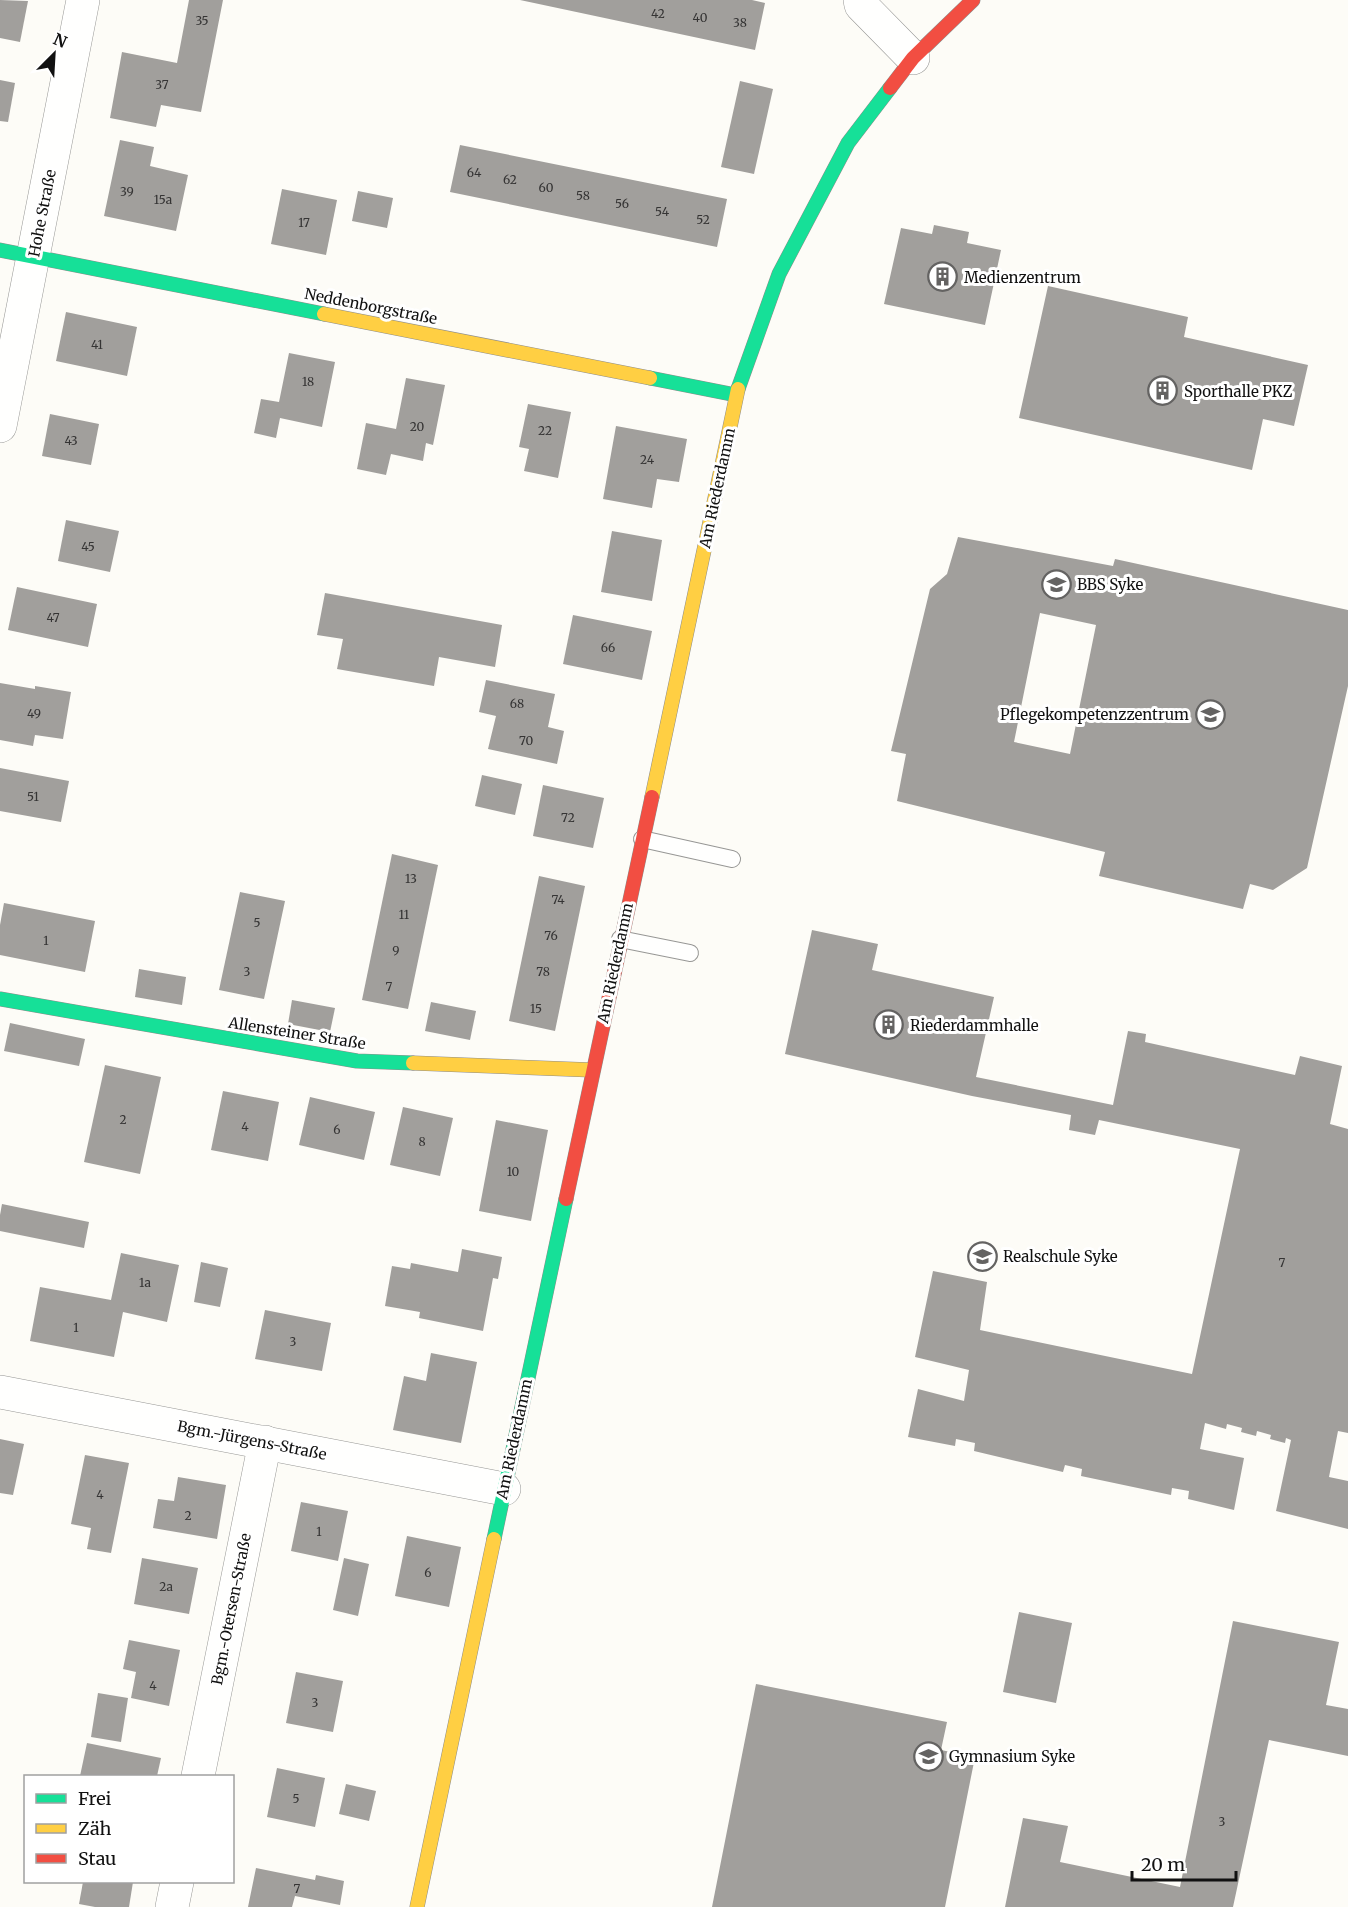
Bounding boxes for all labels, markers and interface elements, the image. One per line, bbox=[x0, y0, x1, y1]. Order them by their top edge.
house number: 42 bbox=[651, 6, 665, 21]
house number: 40 bbox=[693, 10, 708, 25]
house number: 35 bbox=[195, 13, 209, 28]
house number: 38 bbox=[733, 15, 747, 30]
north arrow bbox=[24, 24, 84, 84]
text: N bbox=[50, 29, 70, 52]
house number: 37 bbox=[155, 77, 169, 92]
house number: 64 bbox=[467, 165, 482, 180]
street label: Hohe Straße bbox=[24, 167, 60, 258]
house number: 62 bbox=[503, 172, 517, 187]
house number: 60 bbox=[539, 180, 554, 195]
house number: 39 bbox=[120, 184, 134, 199]
house number: 58 bbox=[576, 188, 590, 203]
house number: 15a bbox=[154, 192, 173, 207]
house number: 56 bbox=[615, 196, 629, 211]
house number: 54 bbox=[655, 204, 670, 219]
house number: 52 bbox=[696, 212, 710, 227]
house number: 17 bbox=[298, 215, 310, 230]
building icon: Medienzentrum bbox=[927, 261, 959, 293]
place label: Medienzentrum bbox=[964, 268, 1081, 287]
street label: Neddenborgstraße bbox=[303, 284, 439, 328]
house number: 41 bbox=[91, 337, 104, 352]
house number: 18 bbox=[302, 374, 314, 389]
building icon: Sporthalle PKZ bbox=[1147, 375, 1179, 407]
place label: Sporthalle PKZ bbox=[1184, 382, 1293, 401]
house number: 20 bbox=[410, 419, 425, 434]
house number: 22 bbox=[538, 423, 552, 438]
street label: Am Riederdamm bbox=[695, 426, 739, 551]
house number: 43 bbox=[64, 433, 78, 448]
house number: 24 bbox=[640, 452, 655, 467]
house number: 45 bbox=[81, 539, 95, 554]
school or university icon: BBS Syke bbox=[1040, 568, 1072, 600]
place label: BBS Syke bbox=[1077, 575, 1143, 594]
house number: 47 bbox=[46, 610, 60, 625]
house number: 66 bbox=[601, 640, 615, 655]
house number: 68 bbox=[510, 696, 524, 711]
school or university icon: Pflegekompetenzzentrum bbox=[1194, 698, 1226, 730]
place label: Pflegekompetenzzentrum bbox=[1000, 705, 1189, 724]
house number: 49 bbox=[27, 706, 41, 721]
house number: 70 bbox=[519, 733, 533, 748]
house number: 51 bbox=[27, 789, 39, 804]
house number: 72 bbox=[561, 810, 575, 825]
house number: 13 bbox=[405, 871, 417, 886]
house number: 74 bbox=[551, 892, 565, 907]
street label: Am Riederdamm bbox=[593, 901, 637, 1026]
house number: 11 bbox=[399, 907, 410, 922]
house number: 5 bbox=[253, 915, 261, 930]
house number: 76 bbox=[544, 928, 558, 943]
house number: 1 bbox=[43, 933, 49, 948]
house number: 9 bbox=[392, 943, 400, 958]
house number: 3 bbox=[244, 964, 251, 979]
house number: 78 bbox=[536, 964, 550, 979]
house number: 7 bbox=[386, 979, 393, 994]
house number: 15 bbox=[530, 1001, 542, 1016]
building icon: Riederdammhalle bbox=[873, 1009, 905, 1041]
street label: Allensteiner Straße bbox=[226, 1013, 367, 1053]
place label: Riederdammhalle bbox=[910, 1016, 1039, 1035]
house number: 2 bbox=[119, 1112, 127, 1127]
house number: 4 bbox=[241, 1119, 249, 1134]
house number: 6 bbox=[333, 1122, 341, 1137]
house number: 8 bbox=[418, 1134, 426, 1149]
house number: 10 bbox=[507, 1164, 520, 1179]
school or university icon: Realschule Syke bbox=[966, 1240, 998, 1272]
place label: Realschule Syke bbox=[1003, 1247, 1118, 1266]
house number: 7 bbox=[1279, 1255, 1286, 1270]
house number: 1a bbox=[139, 1275, 151, 1290]
house number: 1 bbox=[73, 1320, 79, 1335]
house number: 3 bbox=[290, 1334, 297, 1349]
street label: Am Riederdamm bbox=[492, 1377, 536, 1502]
street label: Bgm.-Jürgens-Straße bbox=[176, 1416, 328, 1464]
house number: 4 bbox=[96, 1487, 104, 1502]
house number: 2 bbox=[184, 1508, 192, 1523]
house number: 1 bbox=[316, 1524, 322, 1539]
street label: Bgm.-Otersen-Straße bbox=[207, 1531, 255, 1686]
house number: 6 bbox=[424, 1565, 432, 1580]
house number: 2a bbox=[159, 1579, 173, 1594]
house number: 4 bbox=[149, 1678, 157, 1693]
house number: 3 bbox=[312, 1695, 319, 1710]
school or university icon: Gymnasium Syke bbox=[912, 1740, 944, 1772]
place label: Gymnasium Syke bbox=[949, 1747, 1075, 1766]
legend bbox=[24, 1775, 234, 1883]
text: Frei bbox=[78, 1787, 112, 1810]
house number: 5 bbox=[292, 1791, 300, 1806]
house number: 3 bbox=[1219, 1814, 1226, 1829]
text: Zäh bbox=[78, 1817, 112, 1840]
scale bar bbox=[1132, 1844, 1236, 1882]
text: Stau bbox=[78, 1847, 116, 1870]
text: 20 m bbox=[1141, 1853, 1185, 1876]
house number: 7 bbox=[294, 1881, 301, 1896]

